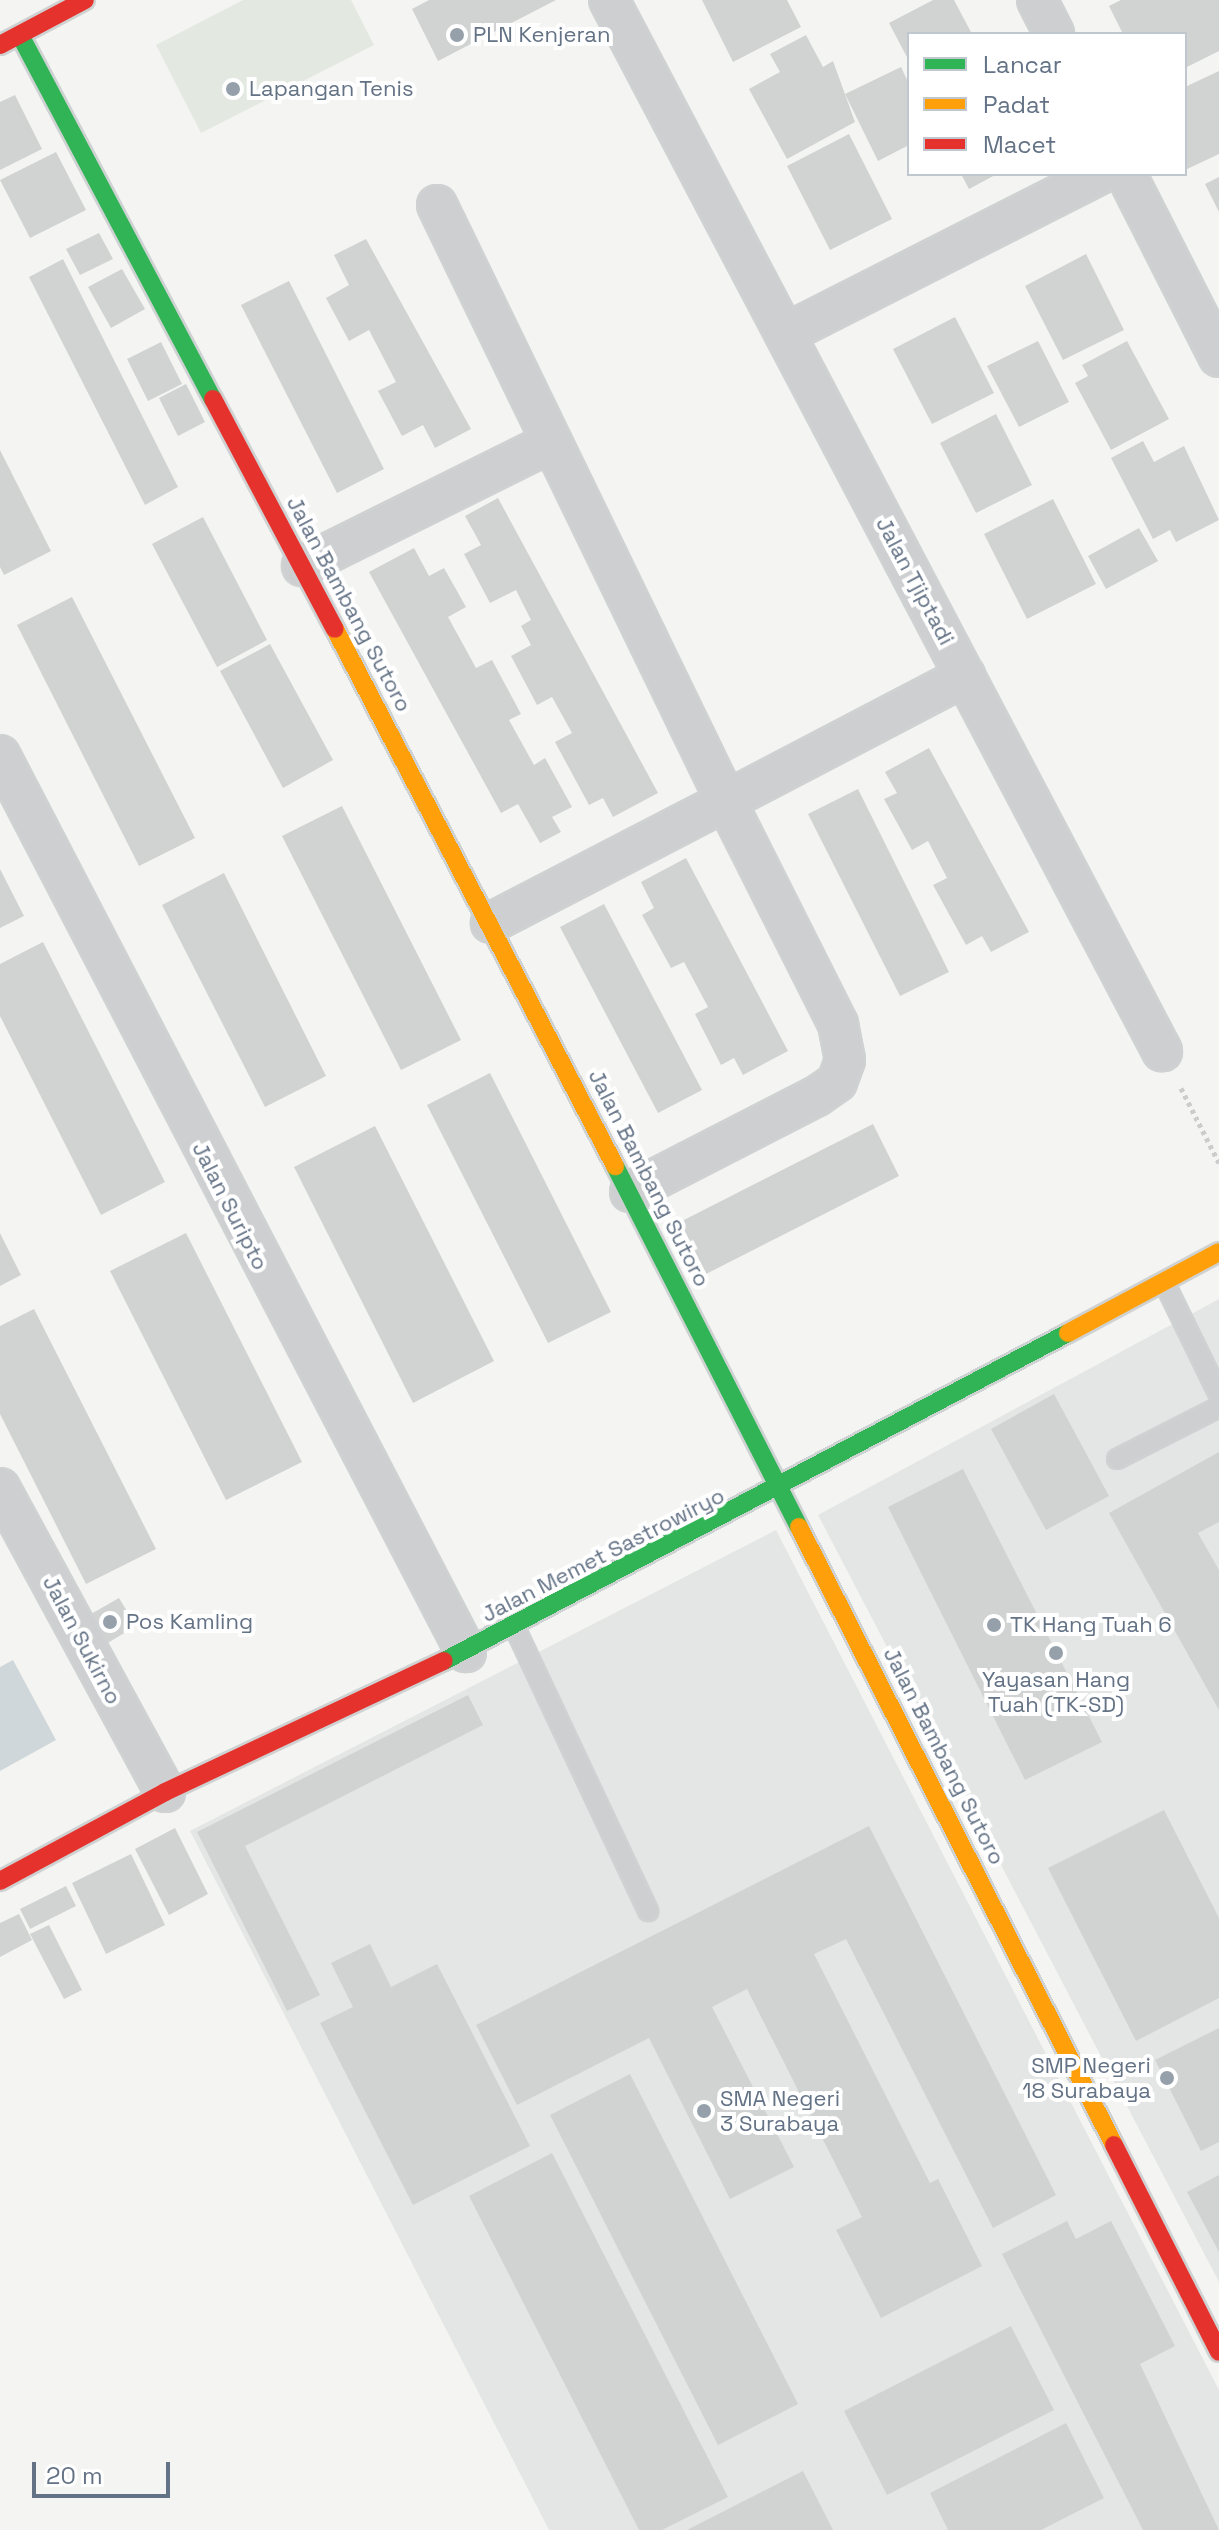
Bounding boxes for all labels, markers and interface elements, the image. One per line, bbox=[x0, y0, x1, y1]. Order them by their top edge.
place label: PLN Kenjeran bbox=[473, 22, 610, 48]
marker: PLN Kenjeran bbox=[448, 26, 466, 44]
legend bbox=[907, 32, 1187, 176]
text: Lancar bbox=[983, 49, 1062, 80]
place label: Lapangan Tenis bbox=[249, 76, 414, 102]
marker: Lapangan Tenis bbox=[224, 80, 242, 98]
text: Padat bbox=[983, 89, 1050, 120]
text: Macet bbox=[983, 129, 1056, 160]
street label: Jalan Bambang Sutoro bbox=[281, 492, 417, 716]
street label: Jalan Tjiptadi bbox=[870, 512, 960, 650]
street label: Jalan Bambang Sutoro bbox=[583, 1065, 715, 1291]
street label: Jalan Suripto bbox=[186, 1138, 274, 1274]
street label: Jalan Memet Sastrowiryo bbox=[477, 1482, 729, 1628]
street label: Jalan Sukirno bbox=[37, 1571, 127, 1709]
place label: Pos Kamling bbox=[126, 1609, 253, 1635]
place label: TK Hang Tuah 6 bbox=[1010, 1612, 1172, 1638]
marker: Pos Kamling bbox=[101, 1613, 119, 1631]
marker: TK Hang Tuah 6 bbox=[985, 1616, 1003, 1634]
street label: Jalan Bambang Sutoro bbox=[878, 1643, 1010, 1869]
marker: Yayasan Hang Tuah (TK-SD) bbox=[1047, 1644, 1065, 1662]
place label: Yayasan Hang Tuah (TK-SD) bbox=[982, 1666, 1130, 1718]
place label: SMP Negeri 18 Surabaya bbox=[1022, 2052, 1151, 2104]
marker: SMP Negeri 18 Surabaya bbox=[1158, 2069, 1176, 2087]
place label: SMA Negeri 3 Surabaya bbox=[720, 2085, 840, 2136]
marker: SMA Negeri 3 Surabaya bbox=[695, 2102, 713, 2120]
scale bar bbox=[36, 2446, 174, 2496]
text: 20 m bbox=[46, 2460, 103, 2491]

